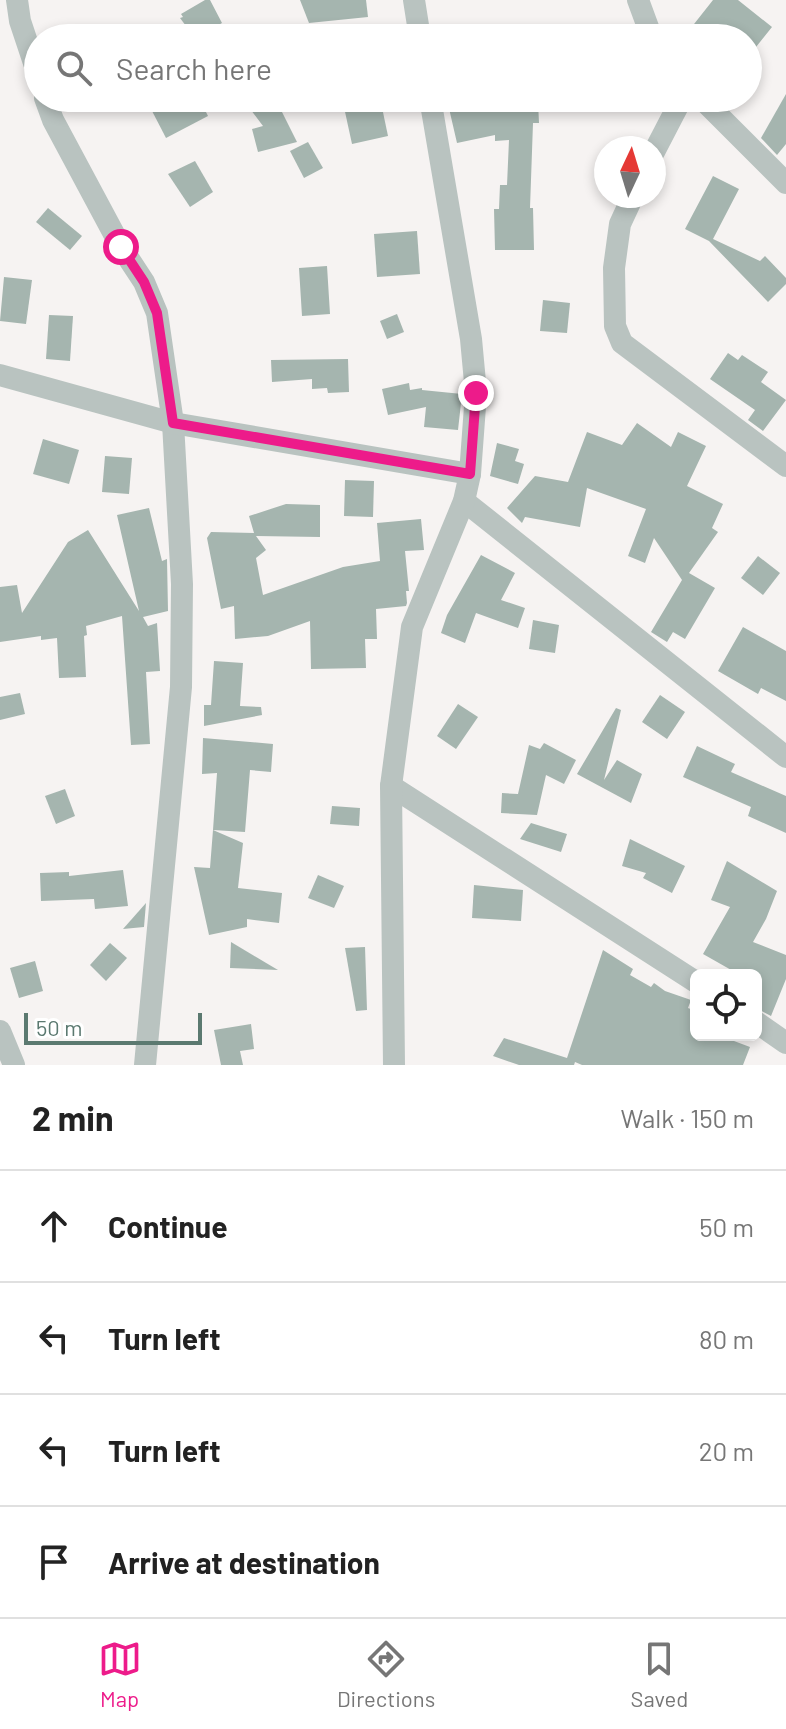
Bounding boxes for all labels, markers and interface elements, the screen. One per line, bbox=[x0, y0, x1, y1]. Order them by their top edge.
search box bbox=[24, 24, 762, 112]
icon: search bbox=[52, 46, 96, 90]
text: Search here bbox=[116, 50, 272, 86]
north arrow bbox=[594, 136, 666, 208]
route start bbox=[103, 229, 139, 265]
route end bbox=[458, 375, 494, 411]
map controls bbox=[690, 969, 762, 1041]
button: locate bbox=[690, 969, 762, 1041]
scale bar bbox=[24, 1009, 202, 1045]
text: 50 m bbox=[36, 1014, 82, 1040]
text: 2 min bbox=[32, 1097, 114, 1138]
text: Walk · 150 m bbox=[620, 1102, 754, 1133]
icon: ahead bbox=[32, 1204, 76, 1248]
text: Continue bbox=[108, 1208, 228, 1244]
text: 50 m bbox=[699, 1211, 754, 1242]
icon: left bbox=[32, 1316, 76, 1360]
text: Turn left bbox=[108, 1320, 221, 1356]
text: 80 m bbox=[699, 1323, 754, 1354]
icon: left bbox=[32, 1428, 76, 1472]
text: Turn left bbox=[108, 1432, 221, 1468]
text: 20 m bbox=[699, 1435, 754, 1466]
icon: arrive bbox=[32, 1540, 76, 1584]
text: Arrive at destination bbox=[108, 1544, 380, 1580]
tab: Map bbox=[98, 1637, 142, 1711]
tab: Directions bbox=[337, 1637, 435, 1711]
tab: Saved bbox=[631, 1637, 688, 1711]

